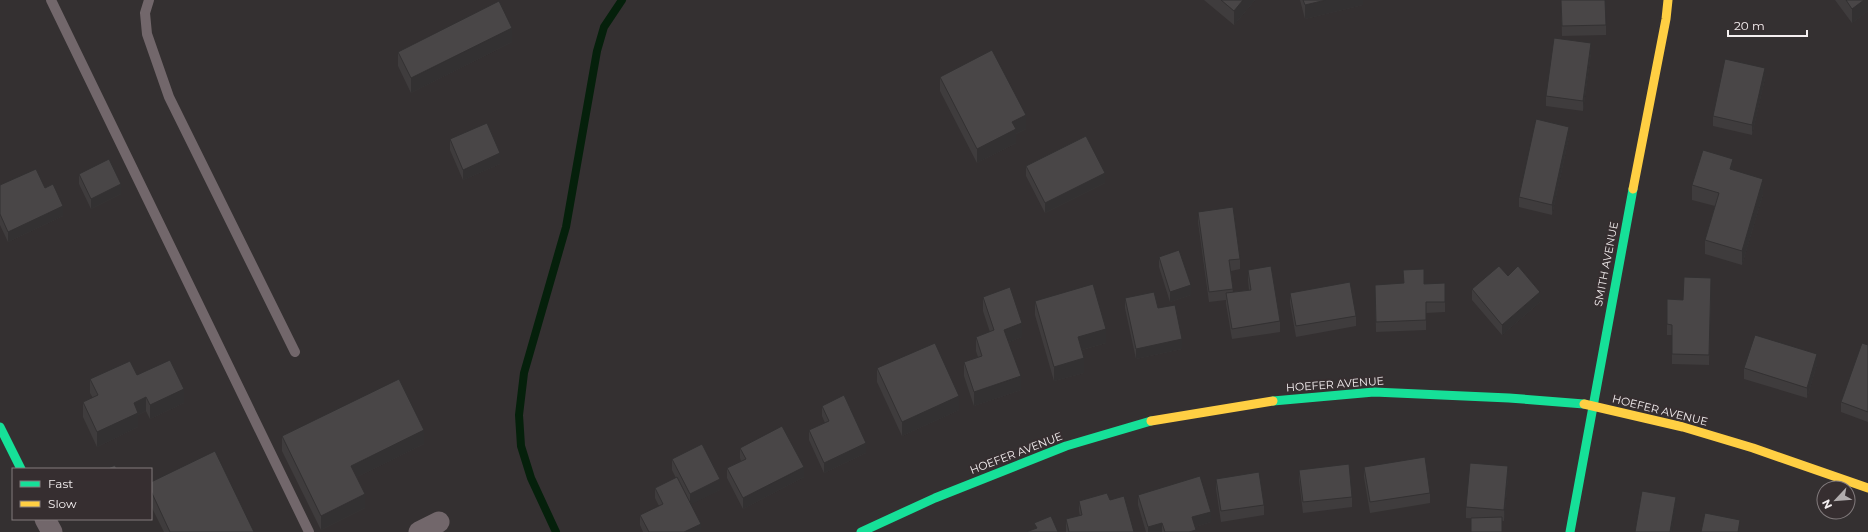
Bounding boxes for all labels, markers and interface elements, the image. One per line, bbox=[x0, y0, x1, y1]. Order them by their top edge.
scale bar bbox=[1728, 12, 1807, 38]
text: 20 m bbox=[1734, 18, 1765, 33]
street label: SMITH AVENUE bbox=[1591, 220, 1621, 308]
street label: HOEFER AVENUE bbox=[1286, 374, 1384, 394]
street label: HOEFER AVENUE bbox=[1611, 391, 1709, 429]
street label: HOEFER AVENUE bbox=[968, 429, 1064, 477]
legend bbox=[12, 468, 152, 520]
text: Fast bbox=[48, 476, 73, 491]
north arrow bbox=[1816, 480, 1856, 520]
text: Slow bbox=[48, 496, 77, 511]
text: N bbox=[1819, 497, 1835, 511]

